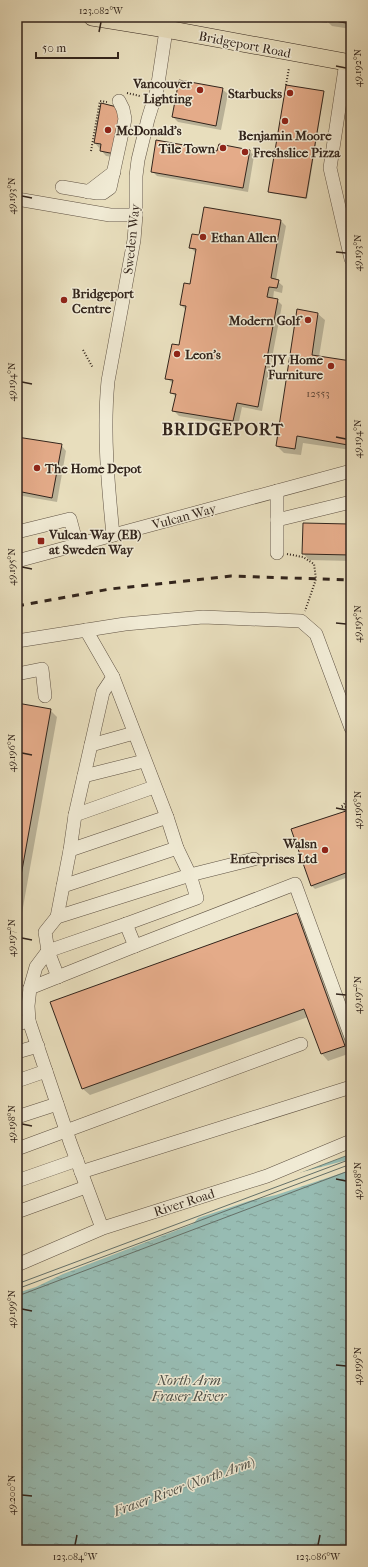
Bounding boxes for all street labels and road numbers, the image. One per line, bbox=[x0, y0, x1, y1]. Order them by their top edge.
street label: Bridgeport Road bbox=[197, 28, 293, 61]
street label: Sweden Way bbox=[120, 202, 143, 275]
street label: Vulcan Way bbox=[149, 500, 219, 532]
street label: River Road bbox=[152, 1185, 217, 1219]

